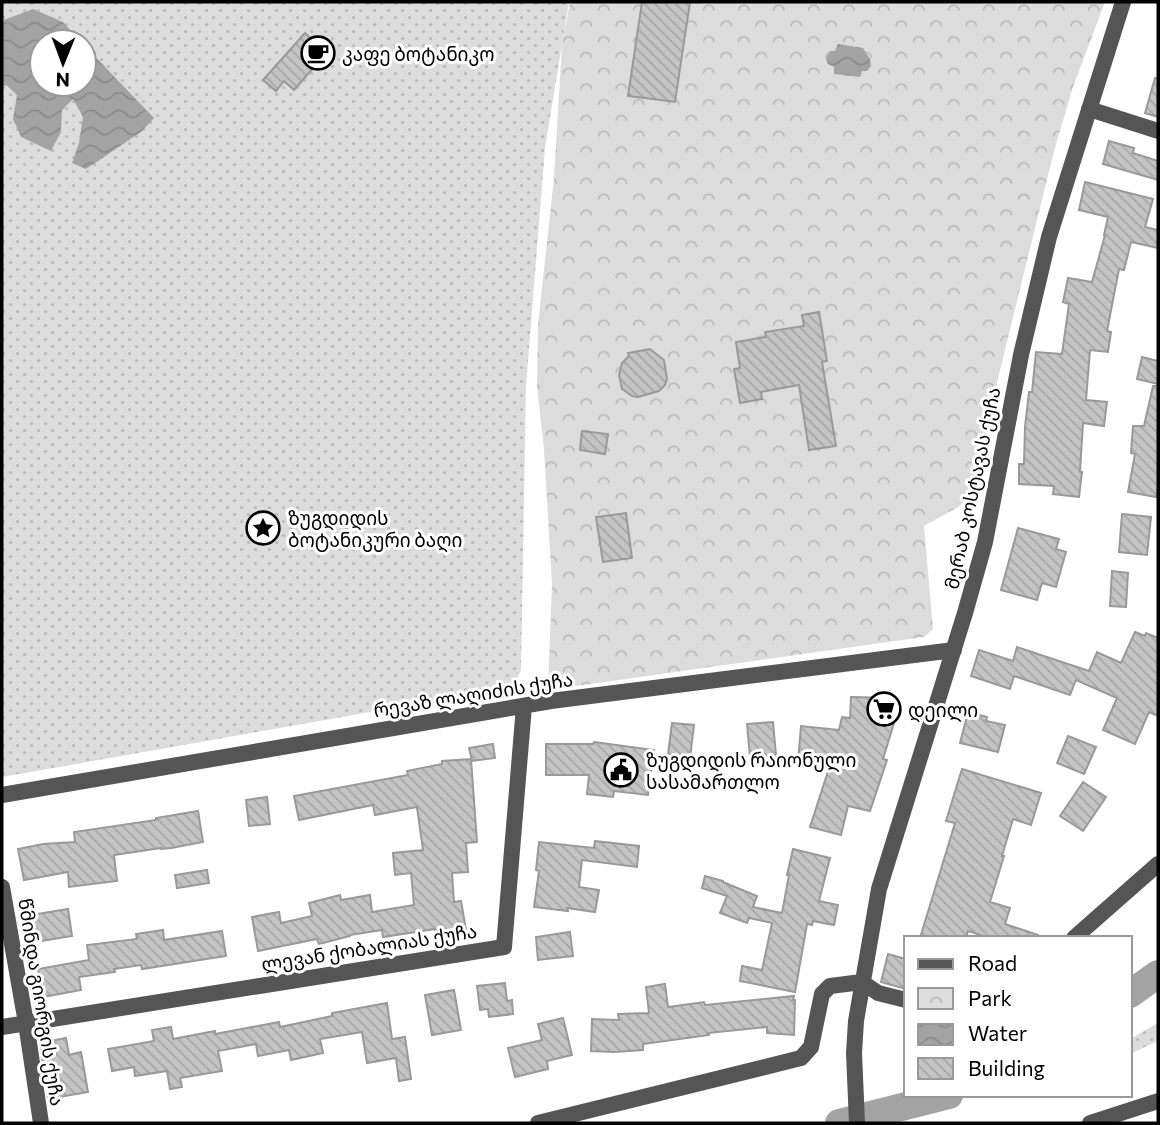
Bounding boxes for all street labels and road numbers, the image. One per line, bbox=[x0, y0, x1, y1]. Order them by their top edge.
street label: მერაბ კოსტავას ქუჩა bbox=[939, 385, 1006, 591]
street label: რევაზ ლაღიძის ქუჩა bbox=[372, 667, 575, 723]
street label: წმინდა გიორგის ქუჩა bbox=[12, 897, 70, 1108]
street label: ლევან ქობალიას ქუჩა bbox=[260, 919, 479, 977]

